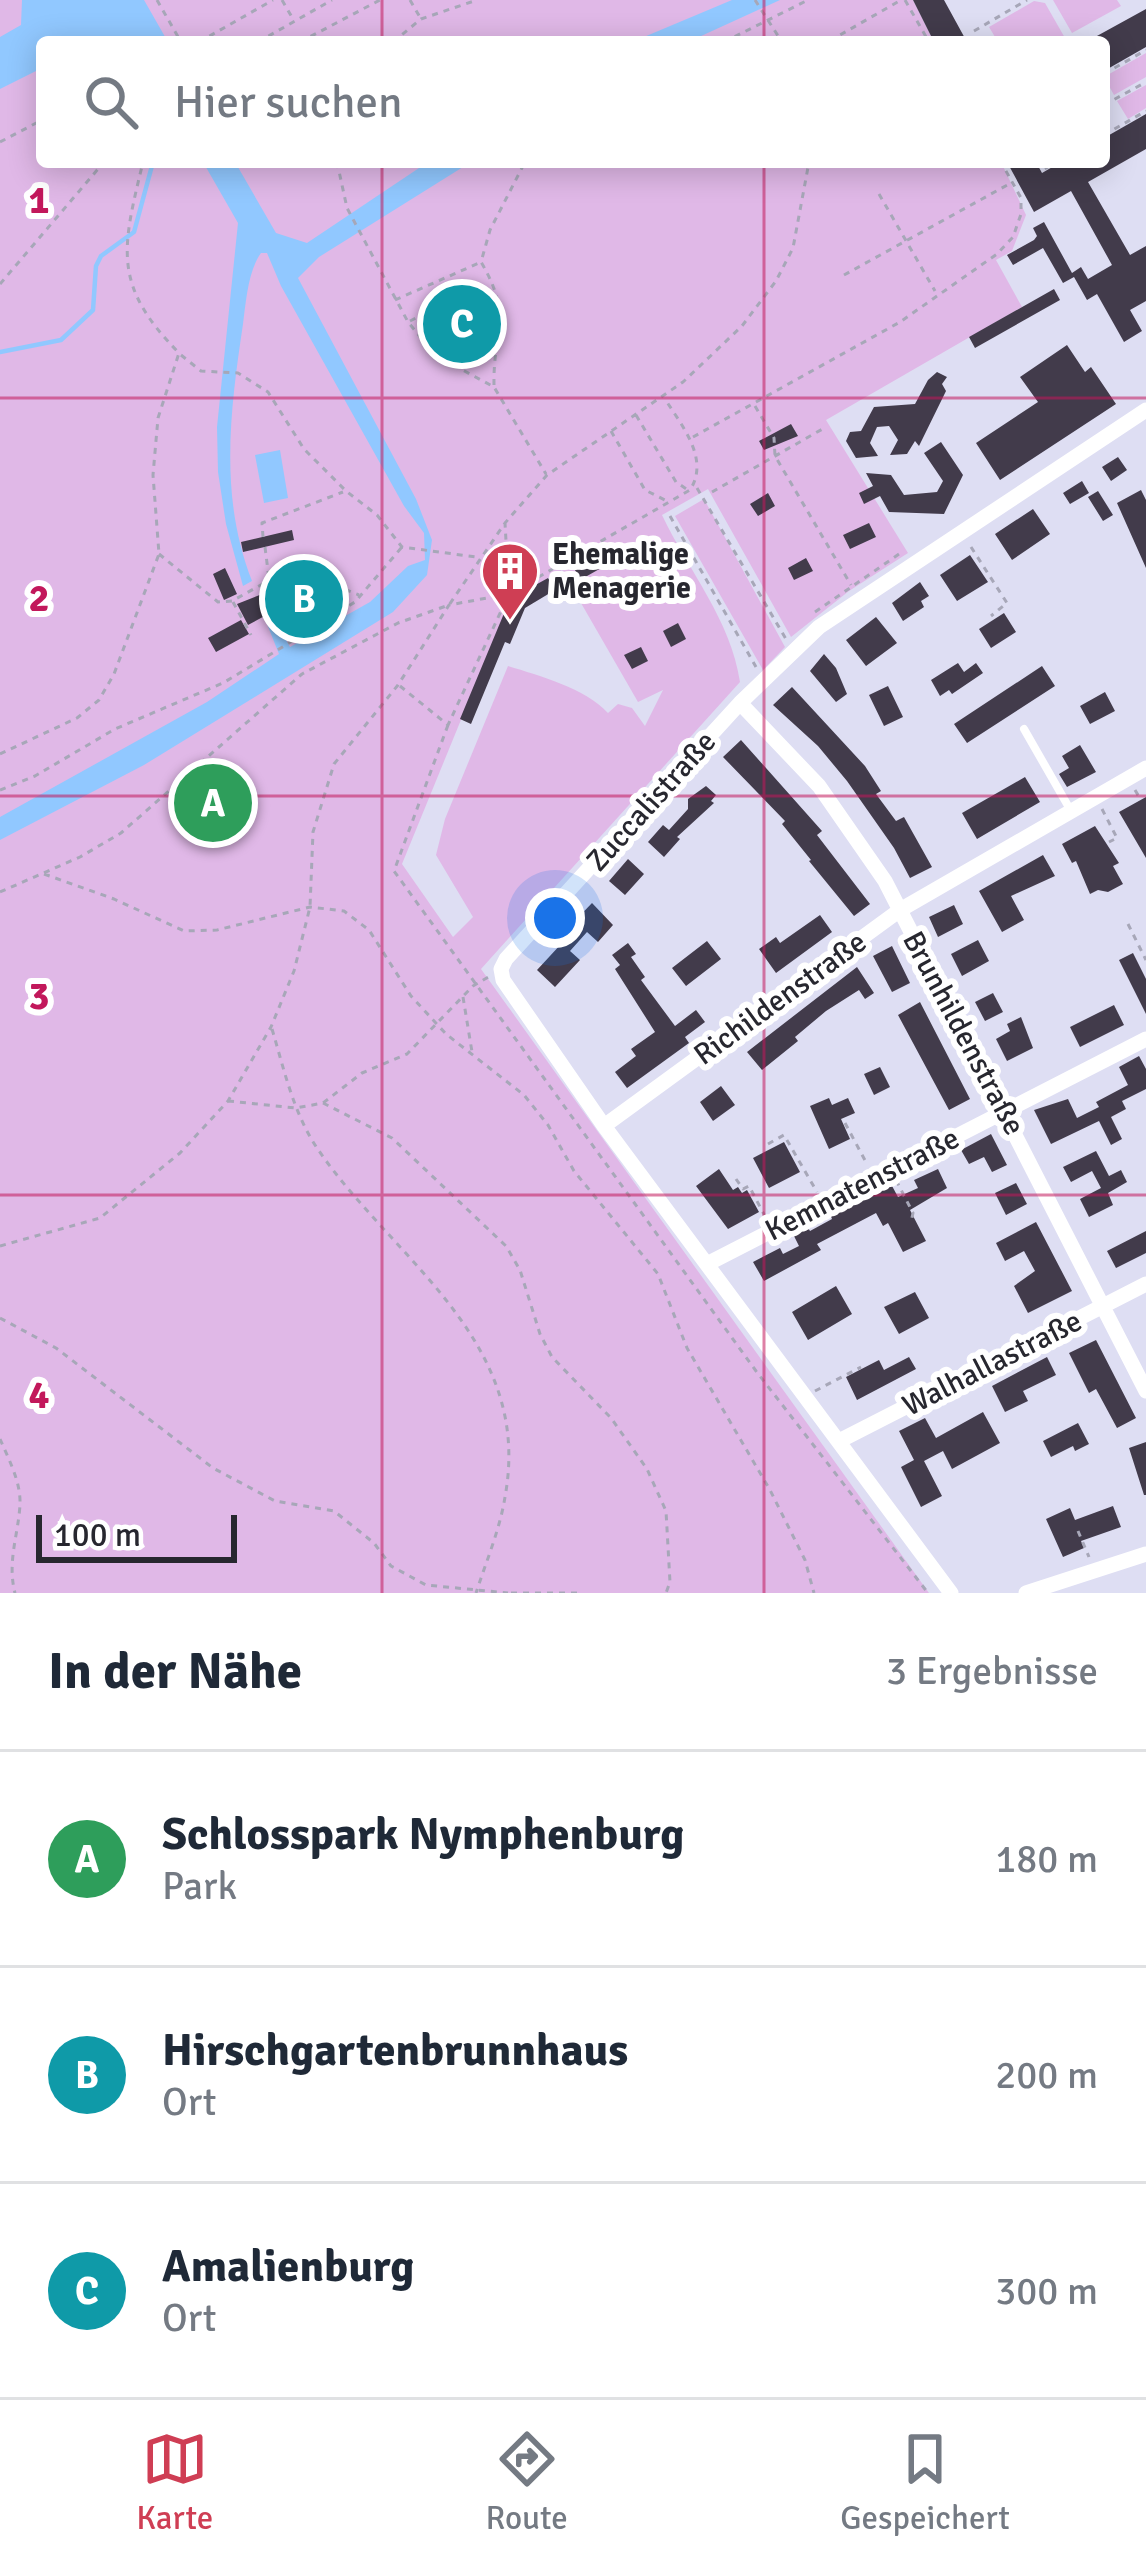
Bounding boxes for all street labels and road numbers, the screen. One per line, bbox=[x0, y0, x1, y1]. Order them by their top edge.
street label: Zuccalistraße bbox=[579, 724, 724, 879]
street label: Richildenstraße bbox=[687, 923, 874, 1073]
street label: Brunhildenstraße bbox=[894, 925, 1033, 1141]
street label: Kemnatenstraße bbox=[759, 1120, 965, 1249]
street label: Walhallastraße bbox=[897, 1302, 1088, 1424]

